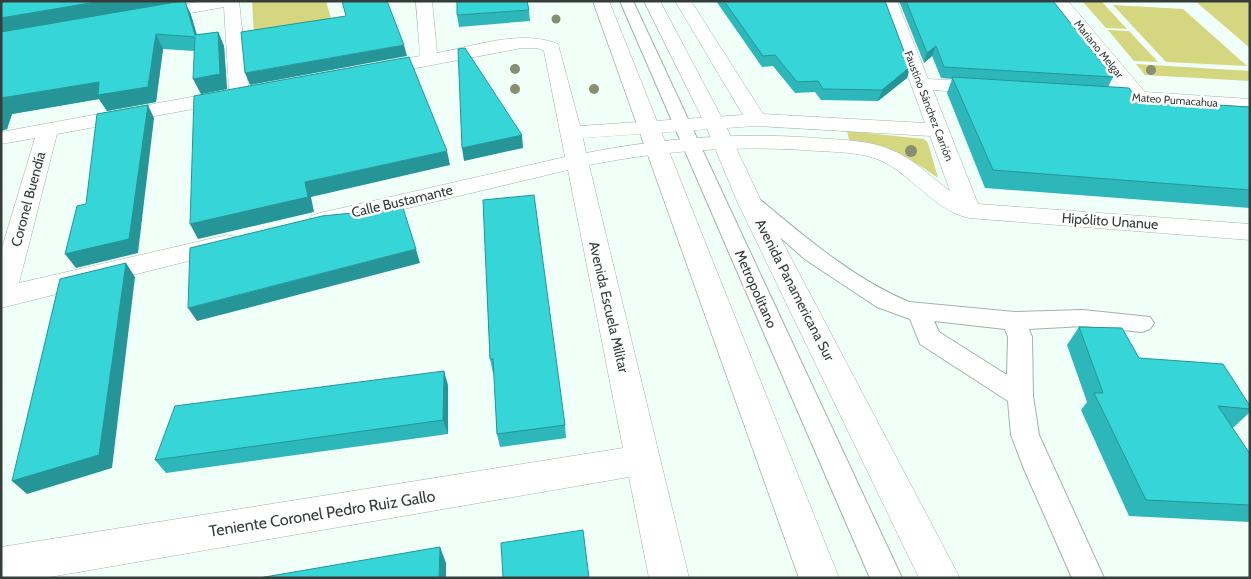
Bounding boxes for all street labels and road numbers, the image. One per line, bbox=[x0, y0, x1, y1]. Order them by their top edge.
street label: Mariano Melgar bbox=[1071, 17, 1127, 81]
street label: Faustino Sánchez Carrión bbox=[901, 49, 957, 163]
street label: Mateo Pumacahua bbox=[1132, 90, 1219, 110]
street label: Coronel Buendía bbox=[7, 149, 49, 248]
street label: Calle Bustamante bbox=[349, 181, 455, 221]
street label: Hipólito Unanue bbox=[1061, 209, 1159, 233]
street label: Avenida Panamericana Sur bbox=[751, 216, 839, 365]
street label: Avenida Escuela Militar bbox=[585, 240, 633, 375]
street label: Metropolitano bbox=[731, 247, 781, 331]
street label: Teniente Coronel Pedro Ruiz Gallo bbox=[208, 486, 437, 541]

